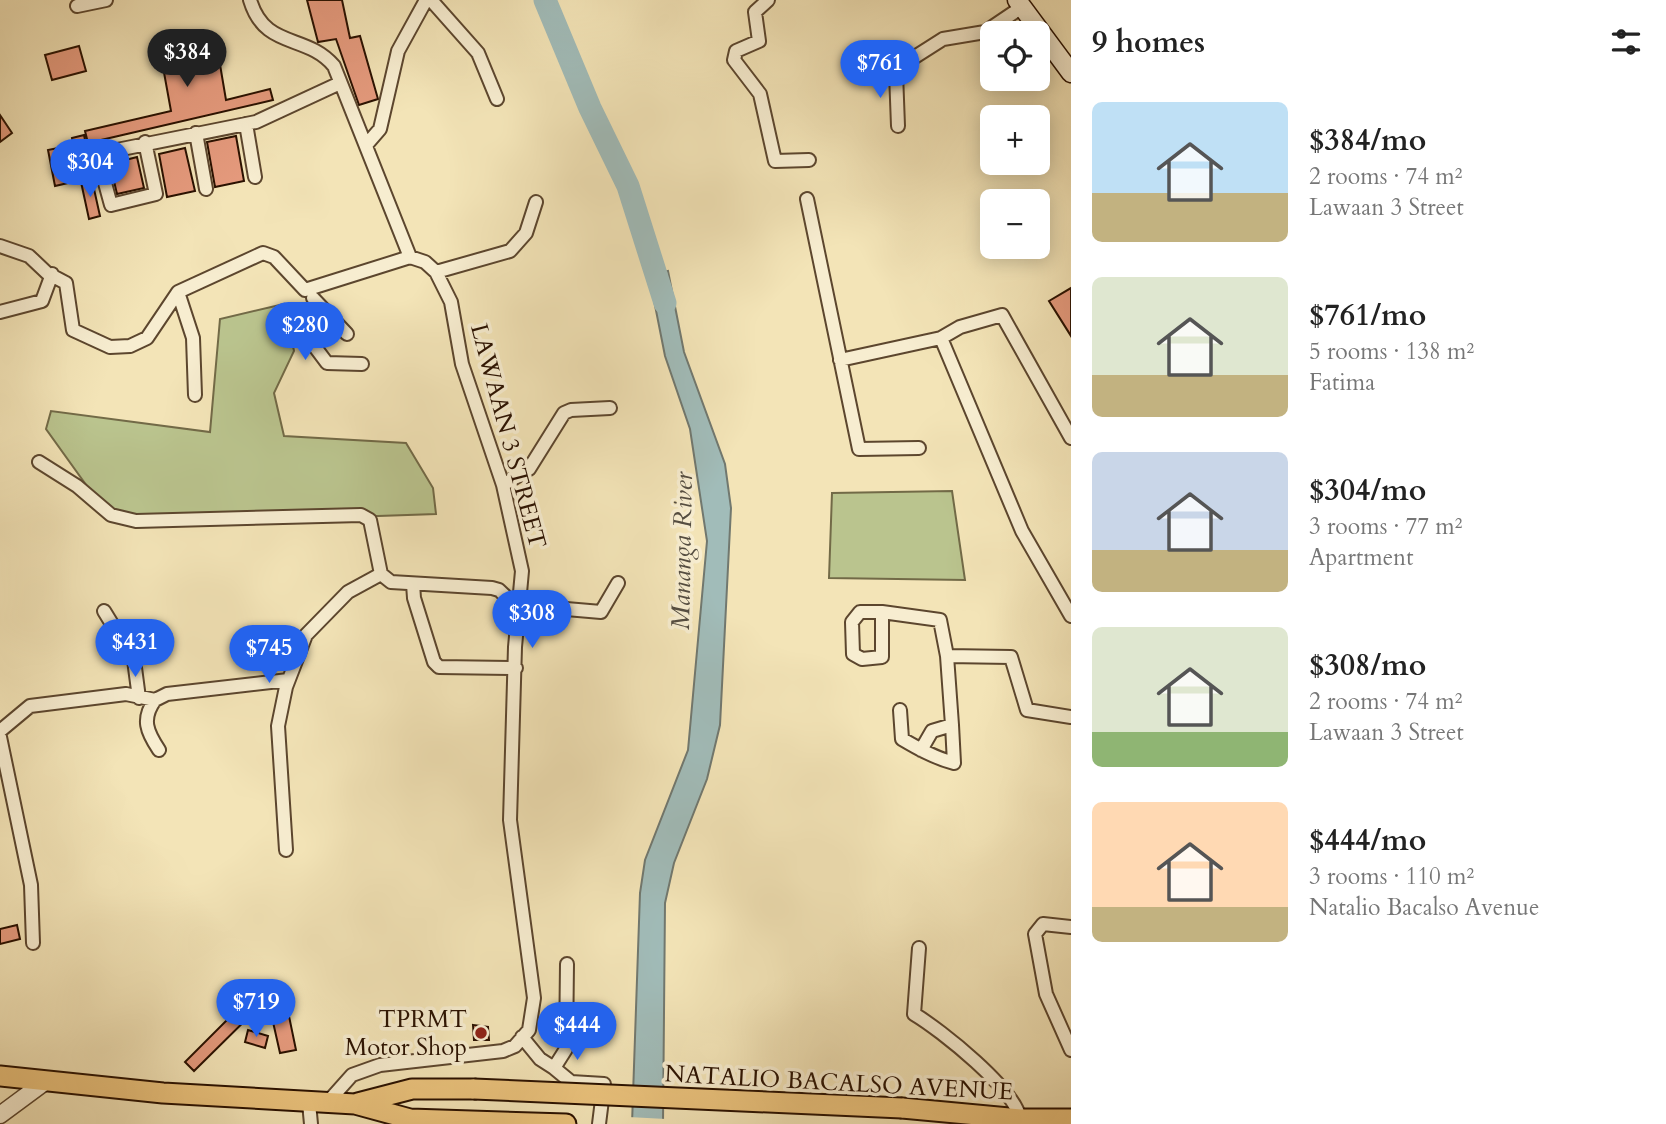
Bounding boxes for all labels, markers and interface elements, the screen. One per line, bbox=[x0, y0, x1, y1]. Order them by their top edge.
map controls bbox=[980, 21, 1050, 259]
button: locate bbox=[980, 21, 1050, 91]
text: 9 homes bbox=[1092, 22, 1205, 63]
icon: filters bbox=[1607, 23, 1645, 61]
pin: $384 bbox=[146, 29, 228, 89]
text: $384 bbox=[163, 36, 211, 67]
pin: $761 bbox=[839, 41, 921, 100]
text: $761 bbox=[856, 47, 904, 78]
button: + bbox=[980, 105, 1050, 175]
text: $384/mo bbox=[1309, 120, 1426, 161]
icon: home bbox=[1148, 130, 1232, 214]
pin: $304 bbox=[49, 140, 131, 199]
text: $304 bbox=[66, 146, 114, 177]
text: 2 rooms · 74 m² bbox=[1309, 161, 1462, 192]
button: − bbox=[980, 189, 1050, 259]
text: Lawaan 3 Street bbox=[1309, 192, 1464, 223]
text: $761/mo bbox=[1309, 295, 1426, 336]
pin: $280 bbox=[264, 302, 346, 362]
icon: home bbox=[1148, 305, 1232, 389]
text: $280 bbox=[281, 309, 329, 340]
street label: LAWAAN 3 STREET bbox=[462, 320, 554, 552]
text: 5 rooms · 138 m² bbox=[1309, 336, 1474, 367]
text: Fatima bbox=[1309, 367, 1375, 398]
water label: Mananga River bbox=[663, 470, 701, 630]
text: $304/mo bbox=[1309, 470, 1426, 511]
icon: home bbox=[1148, 480, 1232, 564]
text: 3 rooms · 77 m² bbox=[1309, 511, 1462, 542]
text: Apartment bbox=[1309, 542, 1413, 573]
pin: $308 bbox=[491, 590, 573, 650]
text: $308 bbox=[508, 597, 556, 628]
pin: $431 bbox=[94, 620, 176, 679]
text: $431 bbox=[111, 626, 159, 657]
pin: $745 bbox=[228, 626, 310, 685]
text: $745 bbox=[245, 632, 293, 663]
text: $308/mo bbox=[1309, 645, 1426, 686]
icon: home bbox=[1148, 655, 1232, 739]
text: 2 rooms · 74 m² bbox=[1309, 686, 1462, 717]
text: Lawaan 3 Street bbox=[1309, 717, 1464, 748]
text: $444/mo bbox=[1309, 820, 1426, 861]
icon: home bbox=[1148, 830, 1232, 914]
text: 3 rooms · 110 m² bbox=[1309, 861, 1474, 892]
text: Natalio Bacalso Avenue bbox=[1309, 892, 1539, 923]
pin: $719 bbox=[215, 979, 297, 1039]
text: $719 bbox=[232, 986, 280, 1017]
pin: $444 bbox=[536, 1002, 618, 1062]
place label: TPRMT Motor Shop bbox=[345, 1003, 467, 1064]
text: $444 bbox=[553, 1009, 601, 1040]
marker: TPRMT Motor Shop bbox=[473, 1025, 489, 1041]
street label: NATALIO BACALSO AVENUE bbox=[664, 1057, 1014, 1109]

